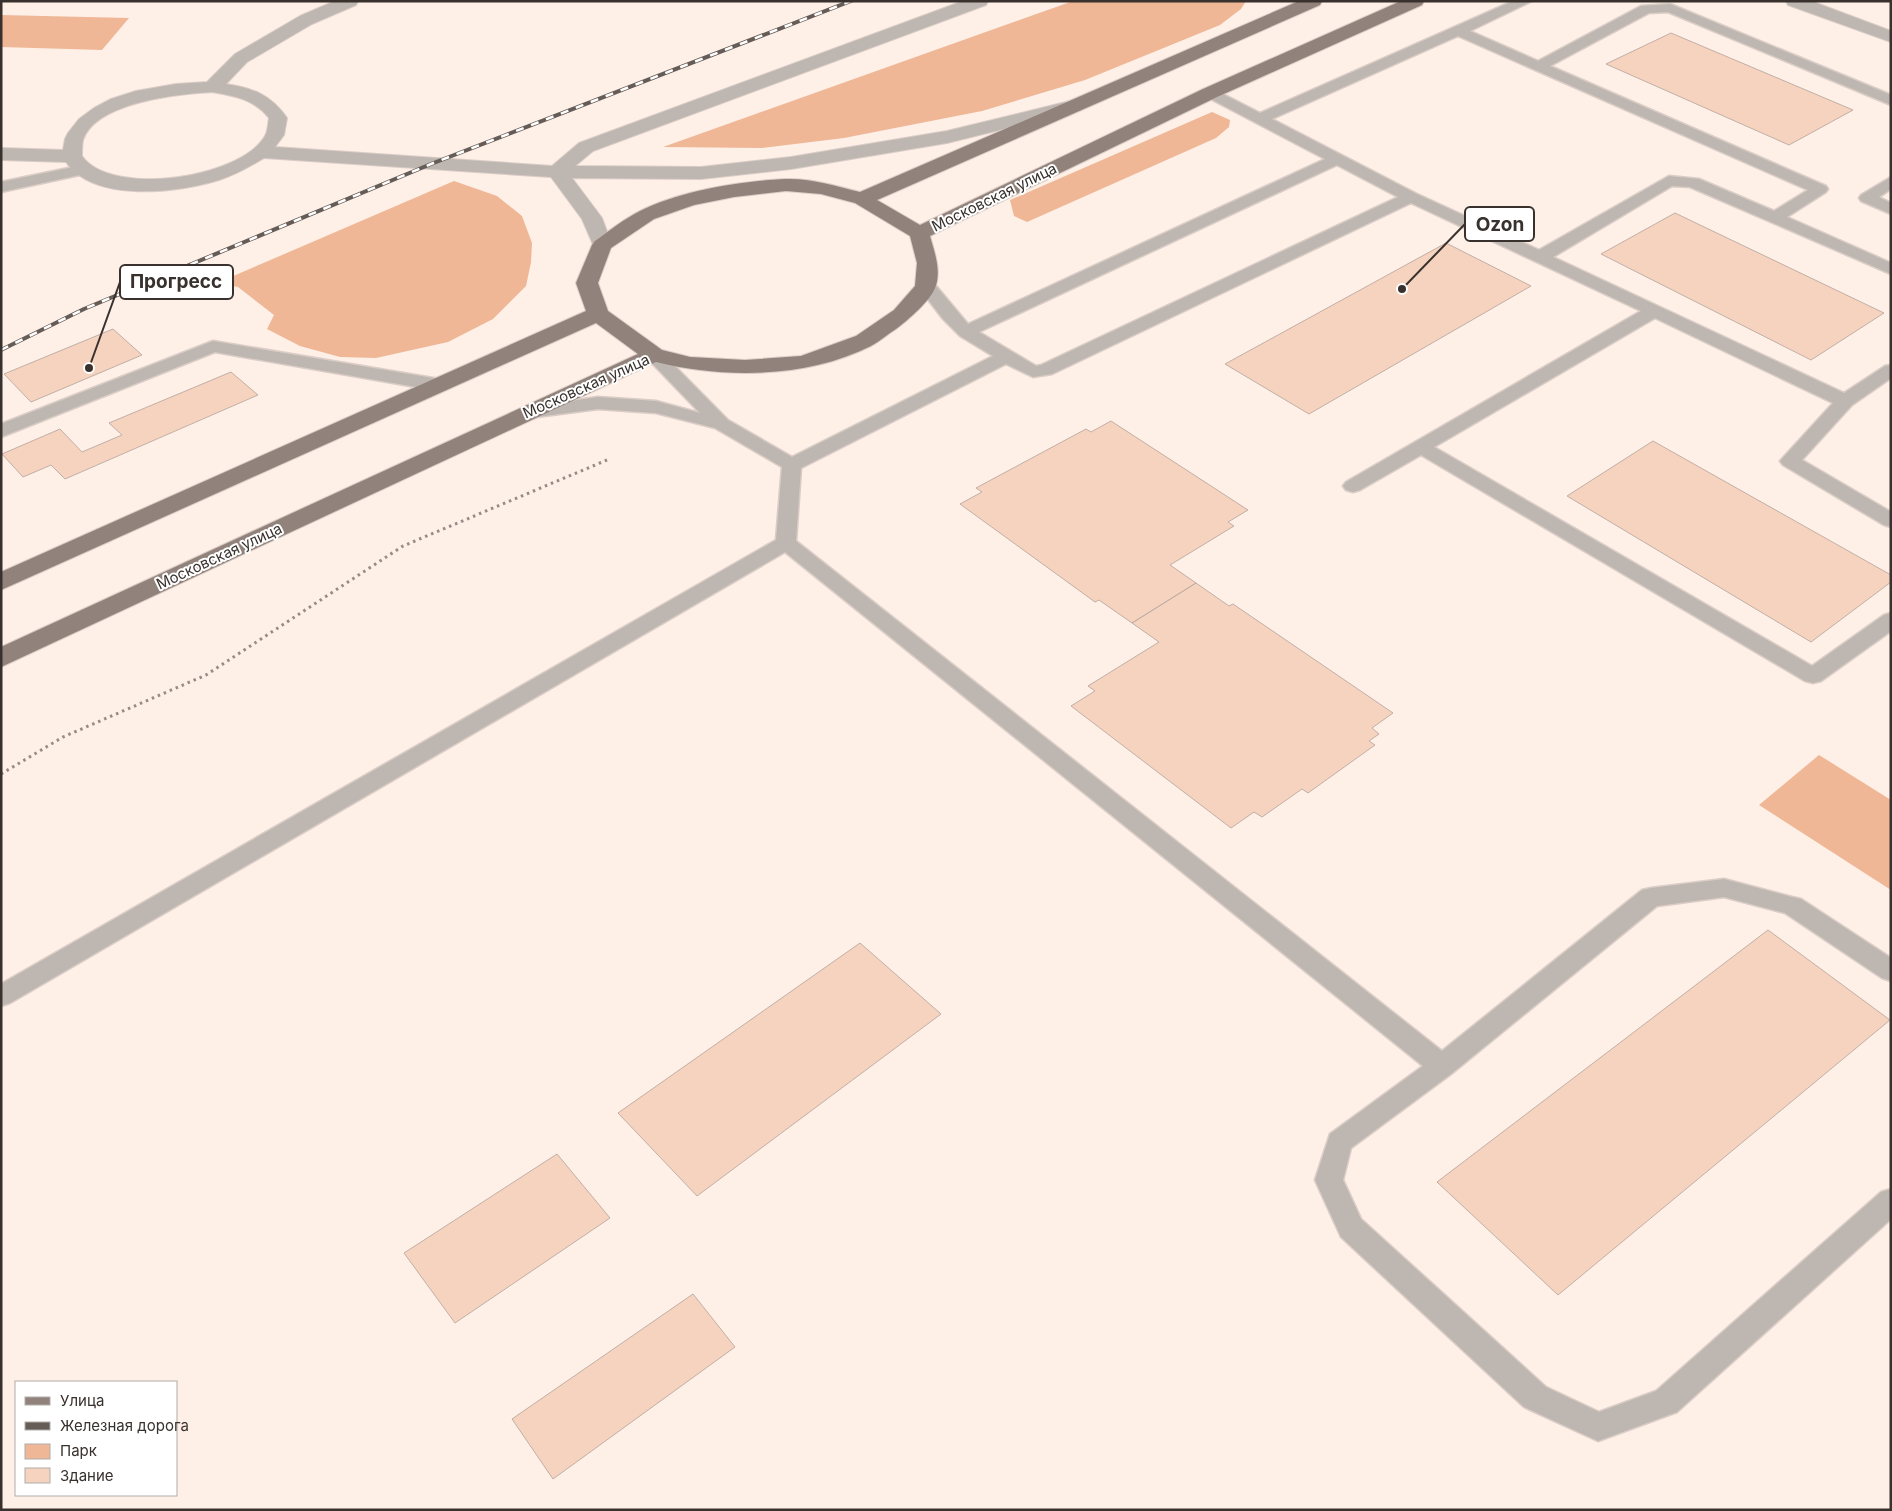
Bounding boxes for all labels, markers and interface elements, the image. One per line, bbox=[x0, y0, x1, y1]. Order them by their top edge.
street label: Московская улица bbox=[928, 159, 1060, 235]
callout: Ozon bbox=[1465, 207, 1534, 241]
text: Ozon bbox=[1476, 213, 1524, 236]
callout: Прогресс bbox=[120, 265, 233, 299]
text: Прогресс bbox=[130, 270, 222, 293]
street label: Московская улица bbox=[520, 350, 652, 422]
street label: Московская улица bbox=[153, 519, 285, 593]
legend bbox=[15, 1381, 178, 1496]
text: Улица bbox=[60, 1391, 104, 1410]
text: Железная дорога bbox=[60, 1416, 189, 1435]
text: Парк bbox=[60, 1441, 97, 1460]
text: Здание bbox=[60, 1466, 114, 1485]

